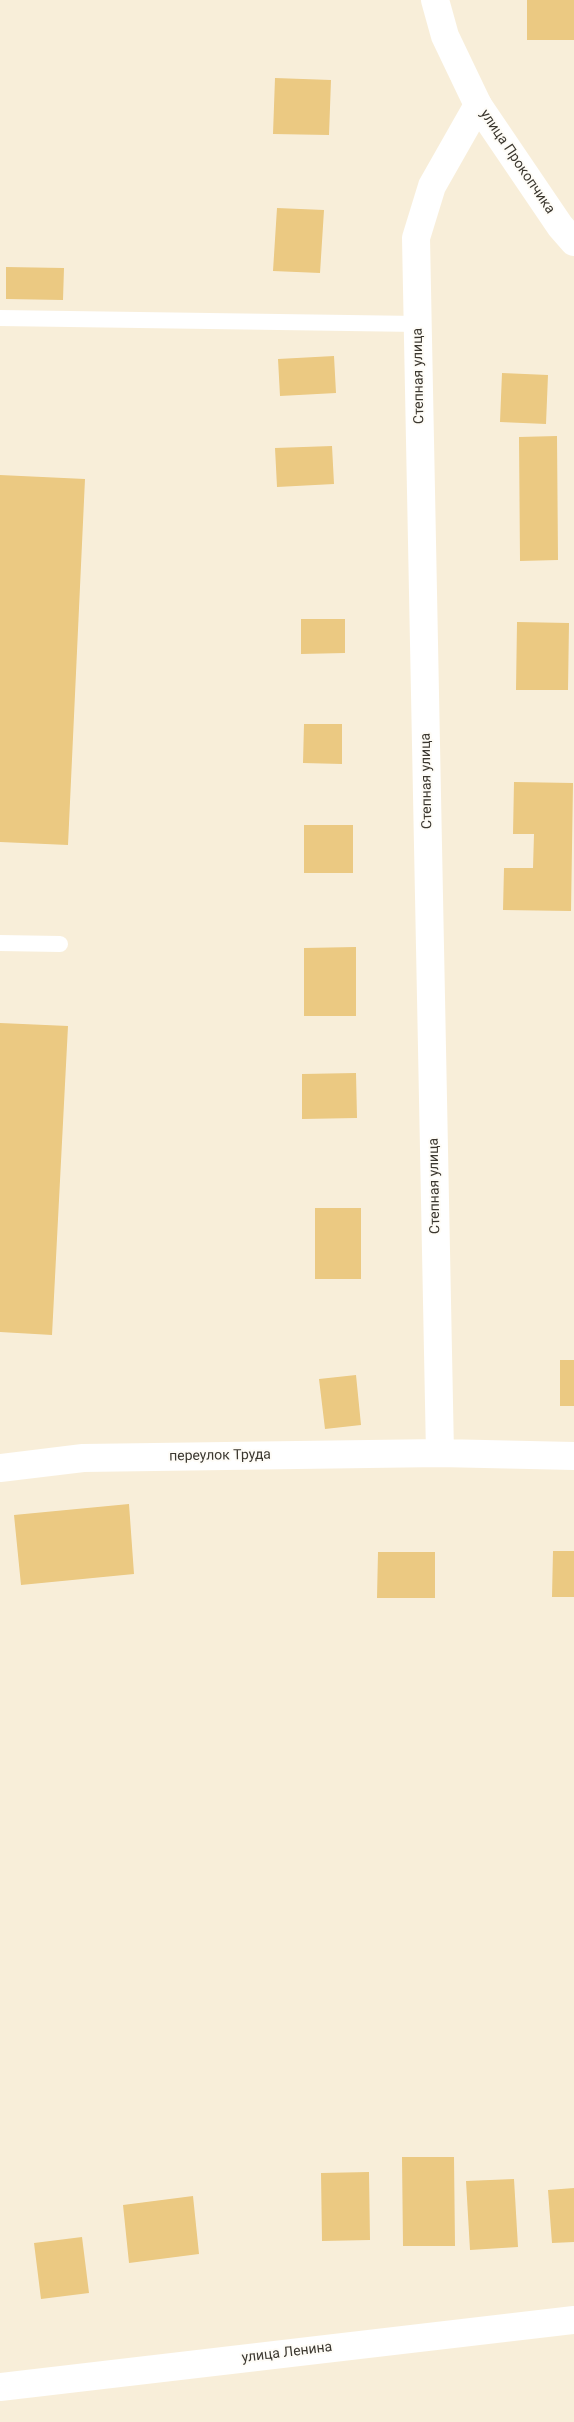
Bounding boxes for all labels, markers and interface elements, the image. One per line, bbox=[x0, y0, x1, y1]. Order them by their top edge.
street label: улица Прокопчика bbox=[476, 107, 558, 217]
street label: Степная улица bbox=[410, 328, 428, 424]
street label: Степная улица bbox=[418, 733, 436, 829]
street label: Степная улица bbox=[426, 1138, 444, 1234]
street label: переулок Труда bbox=[169, 1447, 271, 1465]
street label: улица Ленина bbox=[241, 2339, 333, 2367]

